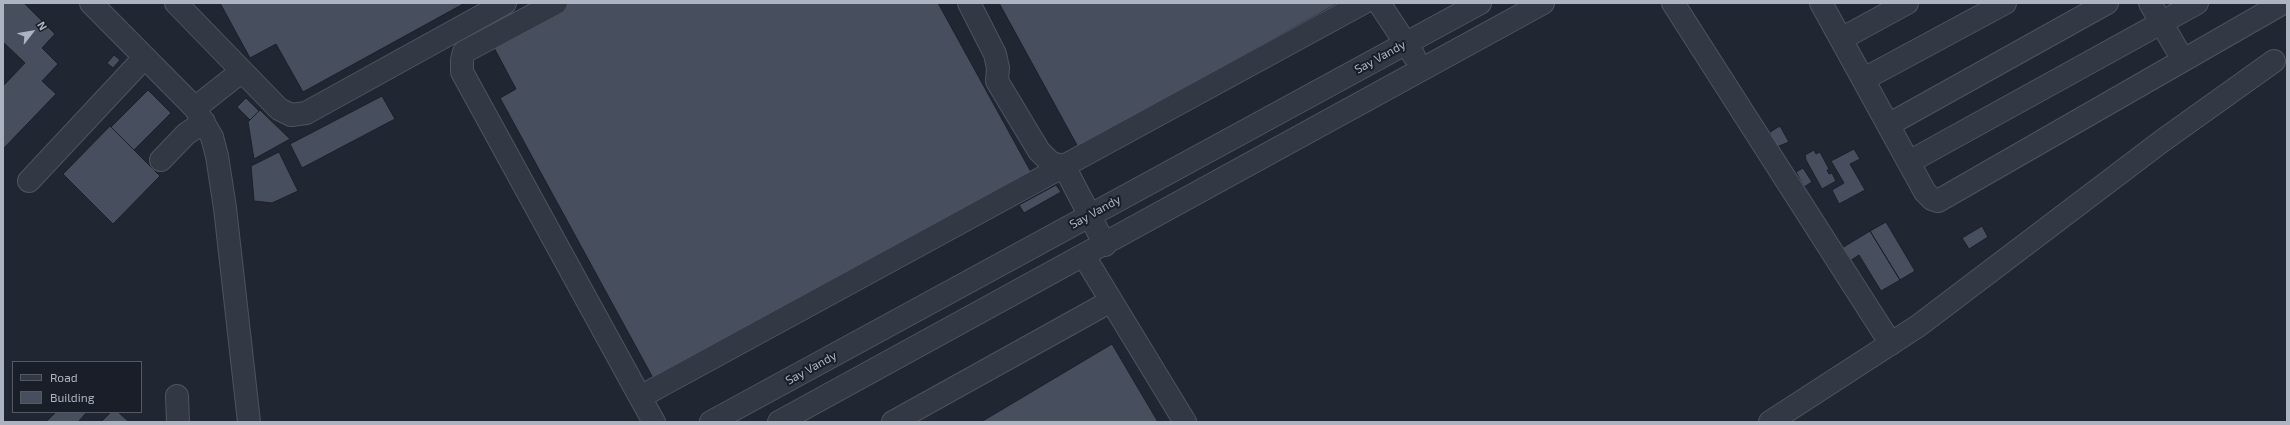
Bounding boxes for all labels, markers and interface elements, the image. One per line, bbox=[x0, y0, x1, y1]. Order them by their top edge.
north arrow bbox=[12, 12, 52, 52]
text: N bbox=[35, 19, 50, 32]
street label: Say Vandy bbox=[1352, 37, 1408, 77]
street label: Say Vandy bbox=[1067, 192, 1123, 232]
street label: Say Vandy bbox=[783, 348, 839, 388]
legend bbox=[12, 361, 142, 413]
text: Road bbox=[50, 370, 78, 384]
text: Building bbox=[50, 390, 94, 404]

